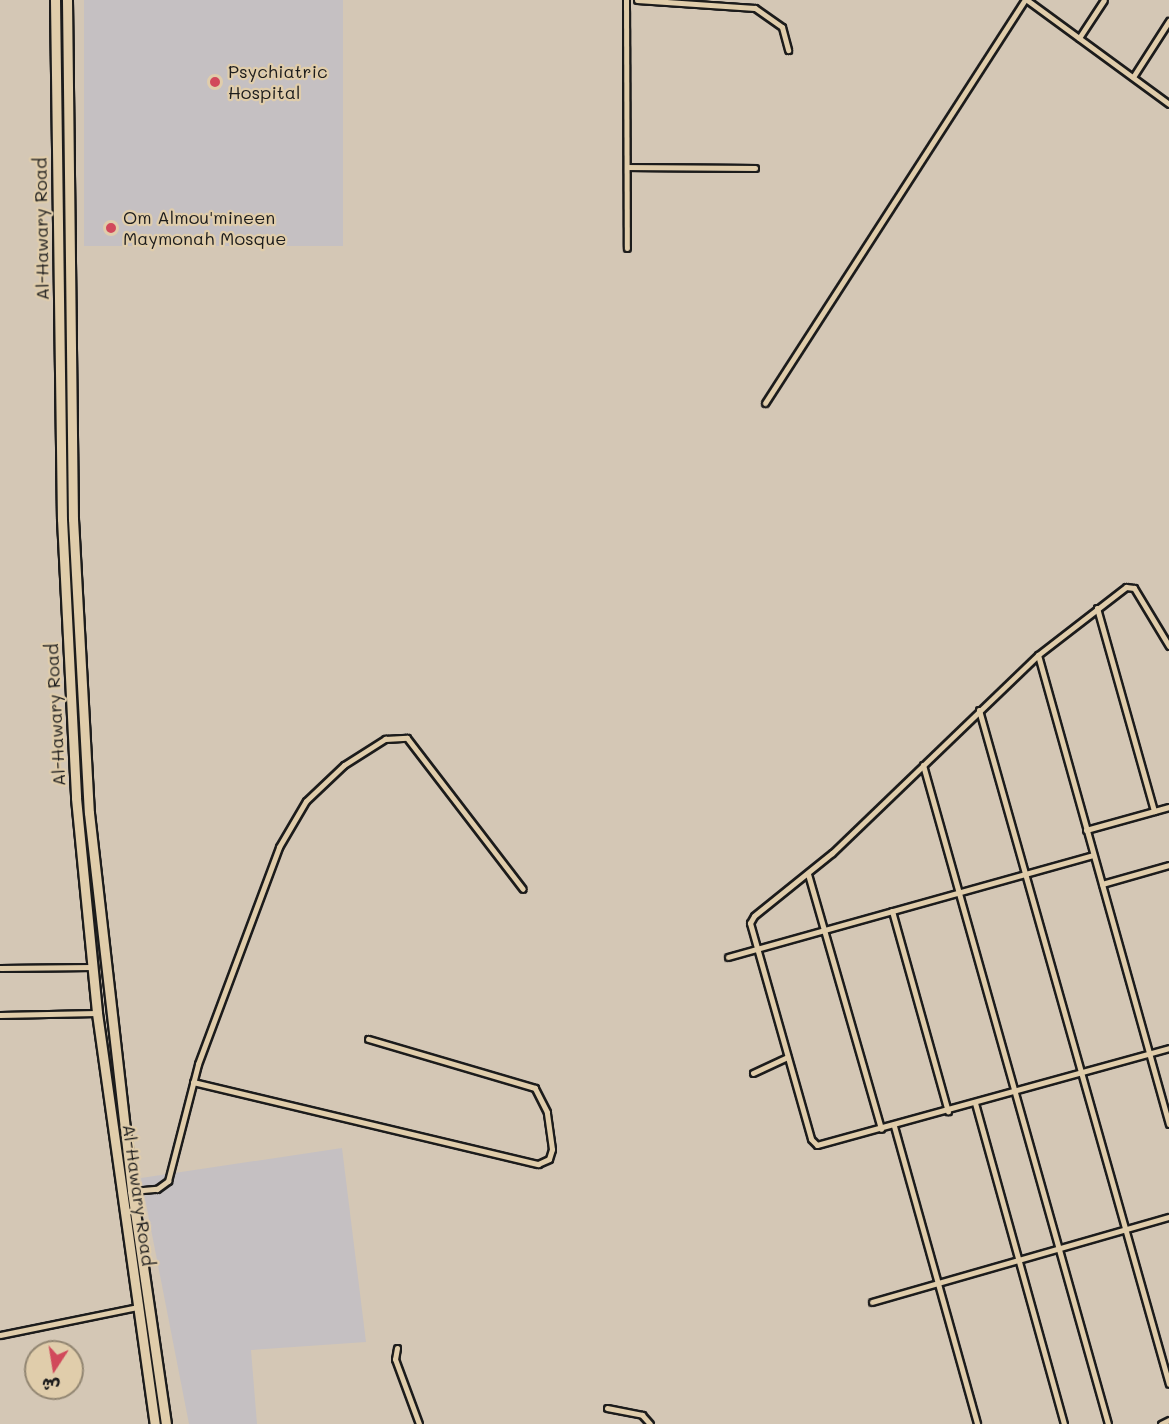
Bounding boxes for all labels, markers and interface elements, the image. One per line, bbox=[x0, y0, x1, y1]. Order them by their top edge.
place label: Psychiatric Hospital bbox=[228, 61, 328, 104]
marker: Psychiatric Hospital bbox=[206, 73, 224, 91]
street label: Al-Hawary Road bbox=[29, 157, 53, 301]
place label: Om Almou'mineen Maymonah Mosque bbox=[123, 207, 286, 250]
marker: Om Almou'mineen Maymonah Mosque bbox=[104, 221, 118, 235]
street label: Al-Hawary Road bbox=[40, 643, 70, 787]
street label: Al-Hawary Road bbox=[118, 1123, 160, 1267]
north arrow bbox=[24, 1340, 84, 1400]
text: ش bbox=[40, 1374, 61, 1398]

